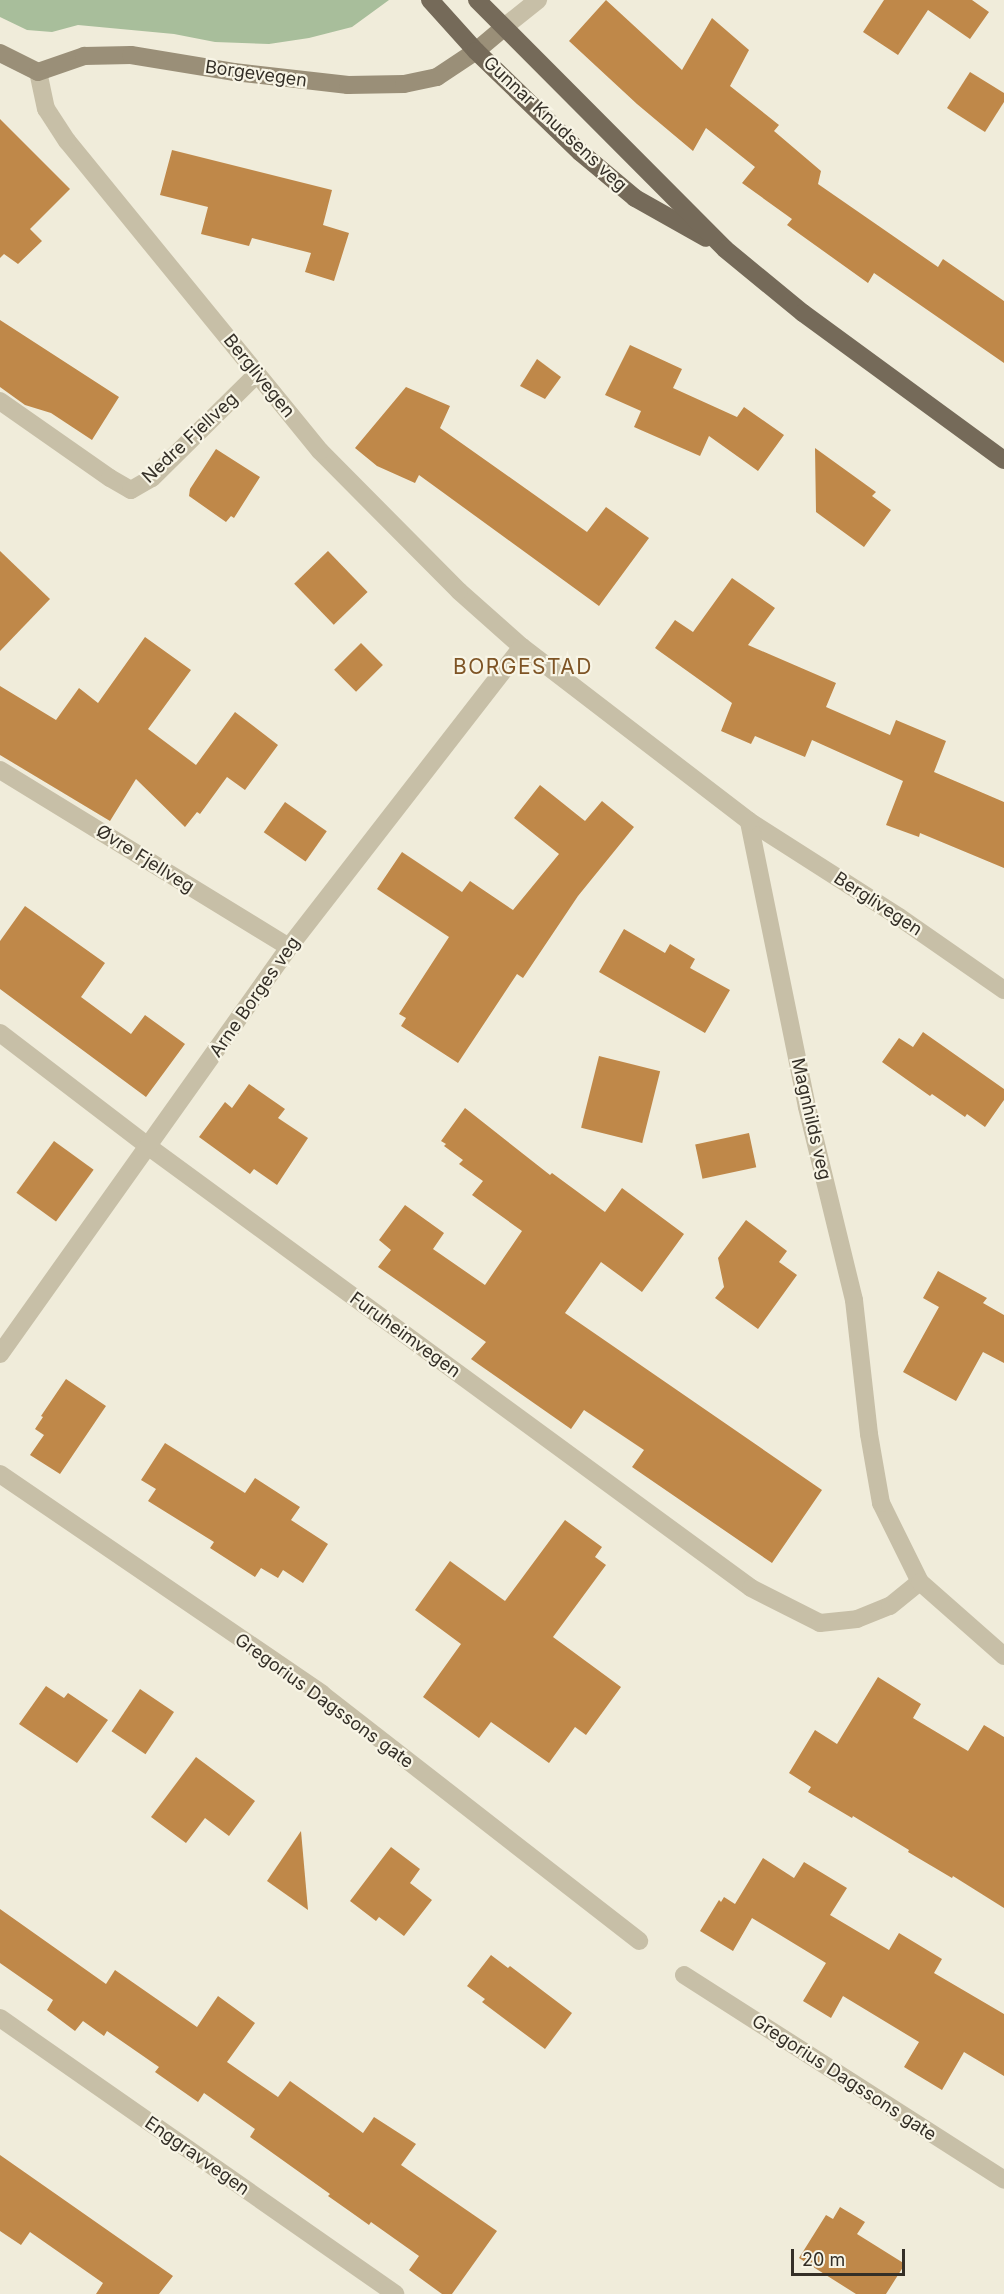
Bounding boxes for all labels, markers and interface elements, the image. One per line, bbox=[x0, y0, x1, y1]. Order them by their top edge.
street label: Gunnar Knudsens veg bbox=[479, 52, 631, 196]
street label: Borgevegen bbox=[204, 56, 308, 92]
street label: Berglivegen bbox=[219, 330, 299, 422]
street label: Nedre Fjellveg bbox=[138, 388, 242, 488]
district label: BORGESTAD bbox=[453, 654, 593, 680]
street label: Øvre Fjellveg bbox=[92, 820, 198, 898]
street label: Berglivegen bbox=[830, 867, 926, 941]
street label: Arne Borges veg bbox=[205, 933, 305, 1061]
street label: Magnhilds veg bbox=[786, 1056, 836, 1182]
street label: Furuheimvegen bbox=[345, 1288, 465, 1382]
street label: Gregorius Dagssons gate bbox=[231, 1629, 417, 1773]
street label: Gregorius Dagssons gate bbox=[748, 2010, 940, 2146]
street label: Enggravvegen bbox=[141, 2112, 253, 2200]
scale bar bbox=[794, 2237, 908, 2275]
text: 20 m bbox=[802, 2249, 845, 2270]

